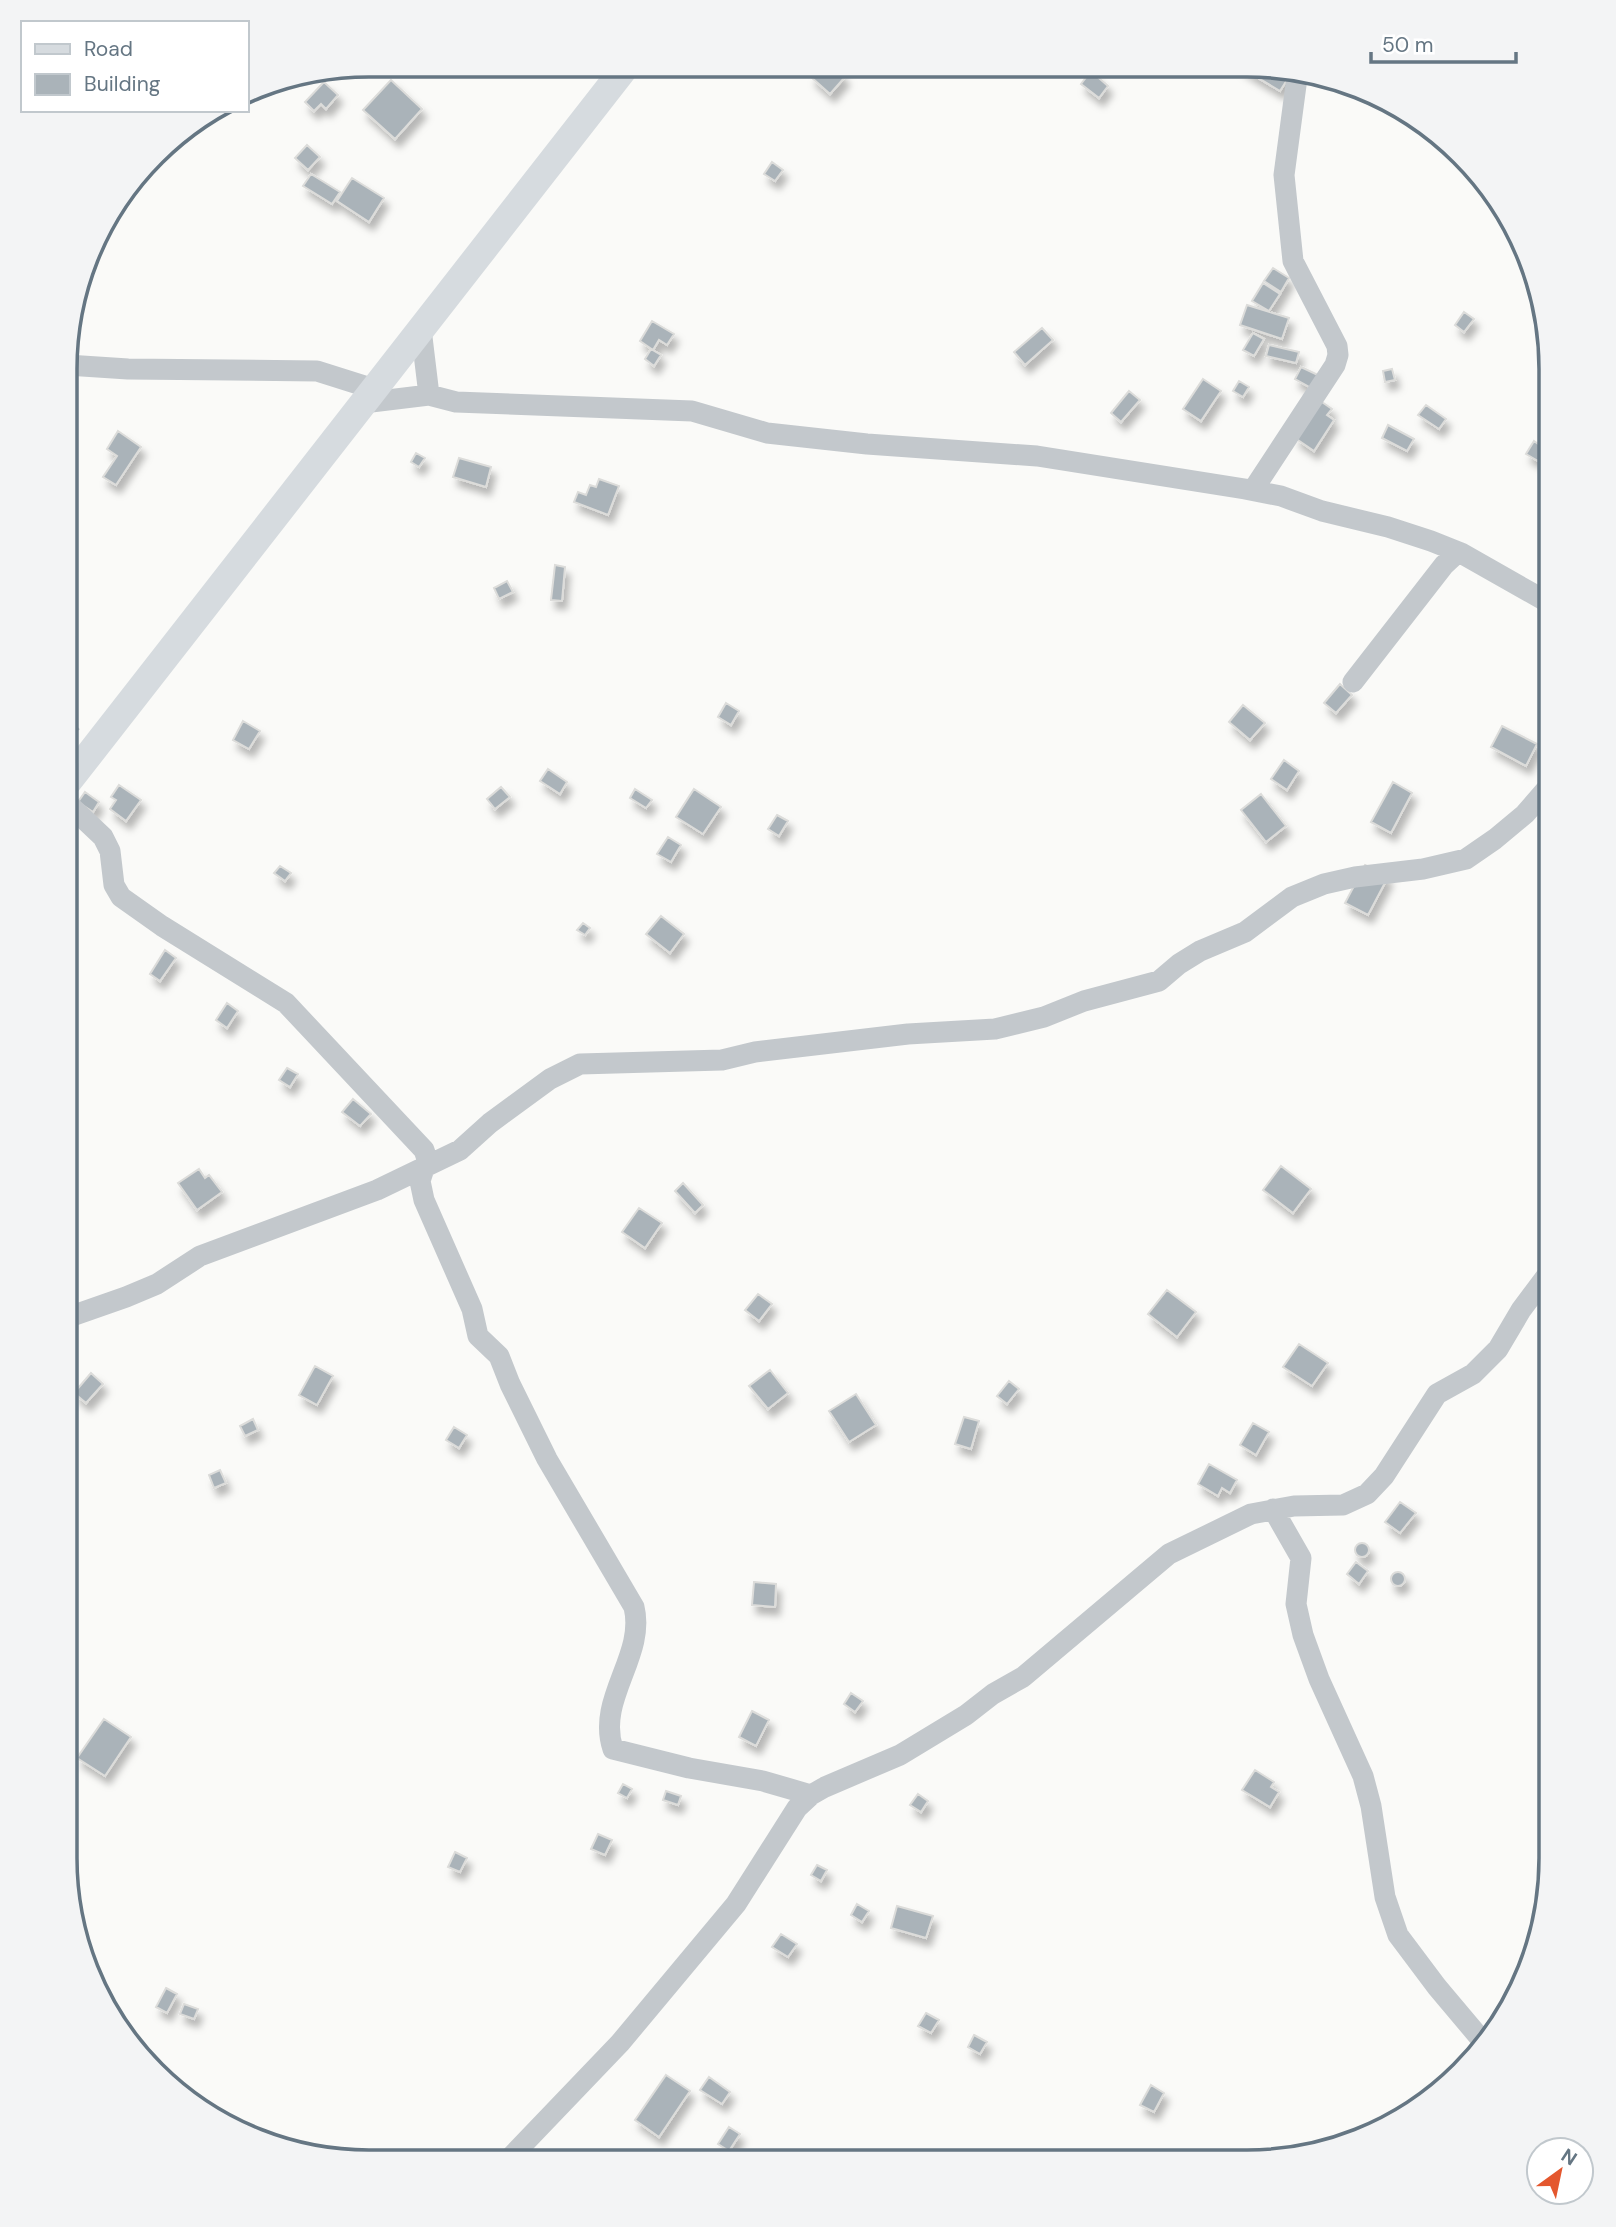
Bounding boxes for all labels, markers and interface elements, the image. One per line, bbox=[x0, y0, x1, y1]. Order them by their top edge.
legend bbox=[21, 21, 248, 112]
scale bar bbox=[1371, 21, 1516, 65]
text: 50 m bbox=[1382, 31, 1433, 59]
text: Road bbox=[84, 35, 133, 63]
text: Building bbox=[84, 70, 161, 98]
north arrow bbox=[1525, 2136, 1595, 2206]
text: N bbox=[1556, 2143, 1582, 2171]

